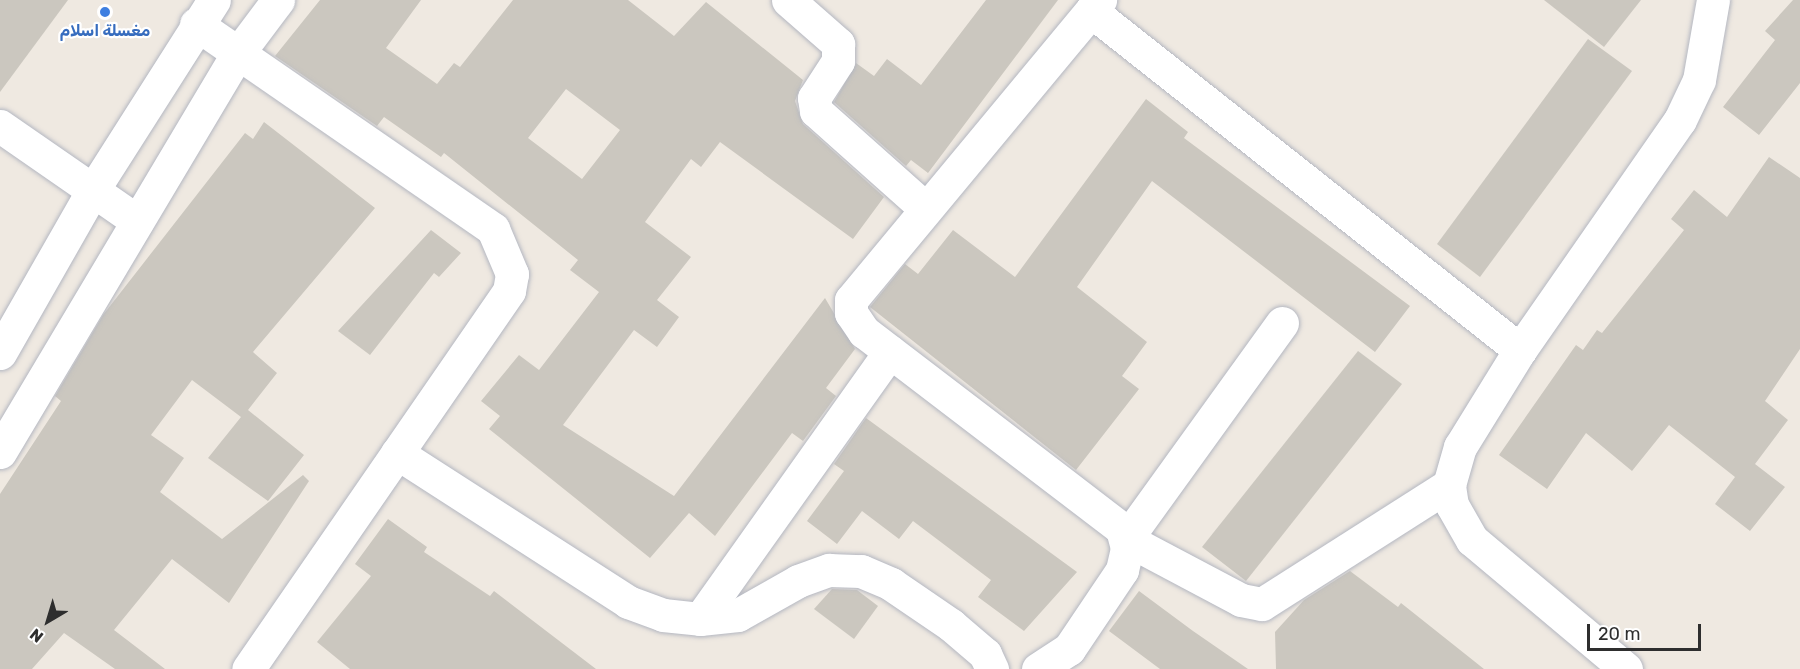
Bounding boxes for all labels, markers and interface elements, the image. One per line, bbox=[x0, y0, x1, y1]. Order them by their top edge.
marker: مغسلة اسلام bbox=[98, 5, 112, 19]
place label: مغسلة اسلام bbox=[60, 21, 150, 41]
north arrow bbox=[18, 591, 78, 651]
scale bar bbox=[1590, 612, 1704, 650]
text: 20 m bbox=[1598, 623, 1640, 645]
text: N bbox=[26, 625, 47, 647]

